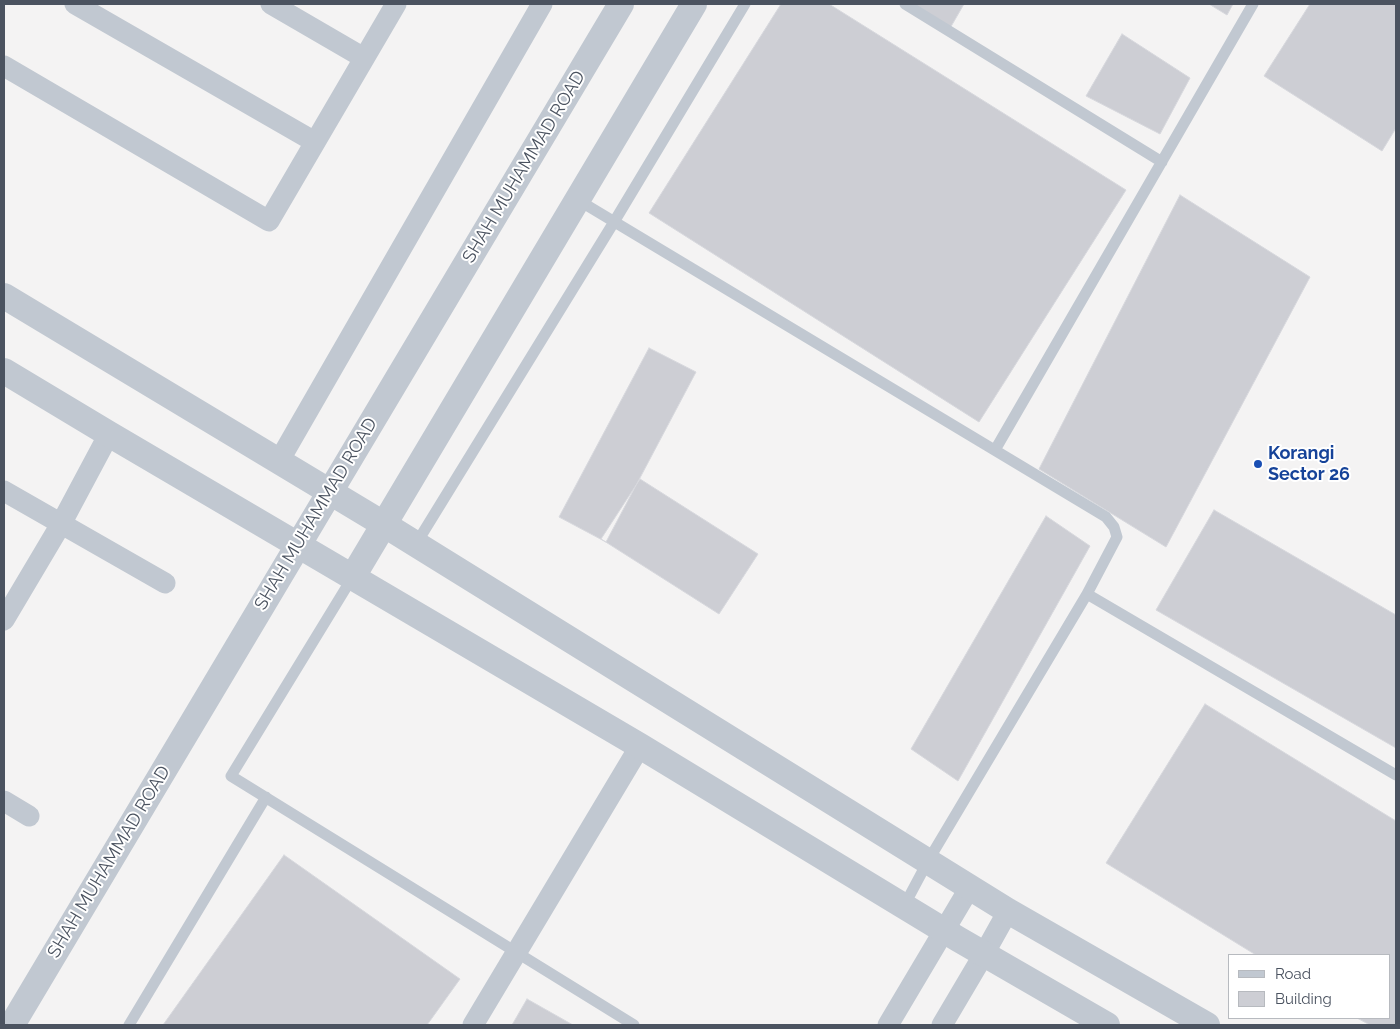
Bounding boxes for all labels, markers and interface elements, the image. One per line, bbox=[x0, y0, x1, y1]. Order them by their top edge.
street label: SHAH MUHAMMAD ROAD bbox=[458, 67, 590, 267]
street label: SHAH MUHAMMAD ROAD bbox=[250, 414, 382, 614]
place label: Korangi Sector 26 bbox=[1268, 443, 1350, 486]
marker: Korangi Sector 26 bbox=[1252, 458, 1264, 470]
street label: SHAH MUHAMMAD ROAD bbox=[43, 762, 175, 962]
legend bbox=[1228, 954, 1390, 1019]
text: Road bbox=[1275, 965, 1311, 983]
text: Building bbox=[1275, 990, 1332, 1008]

